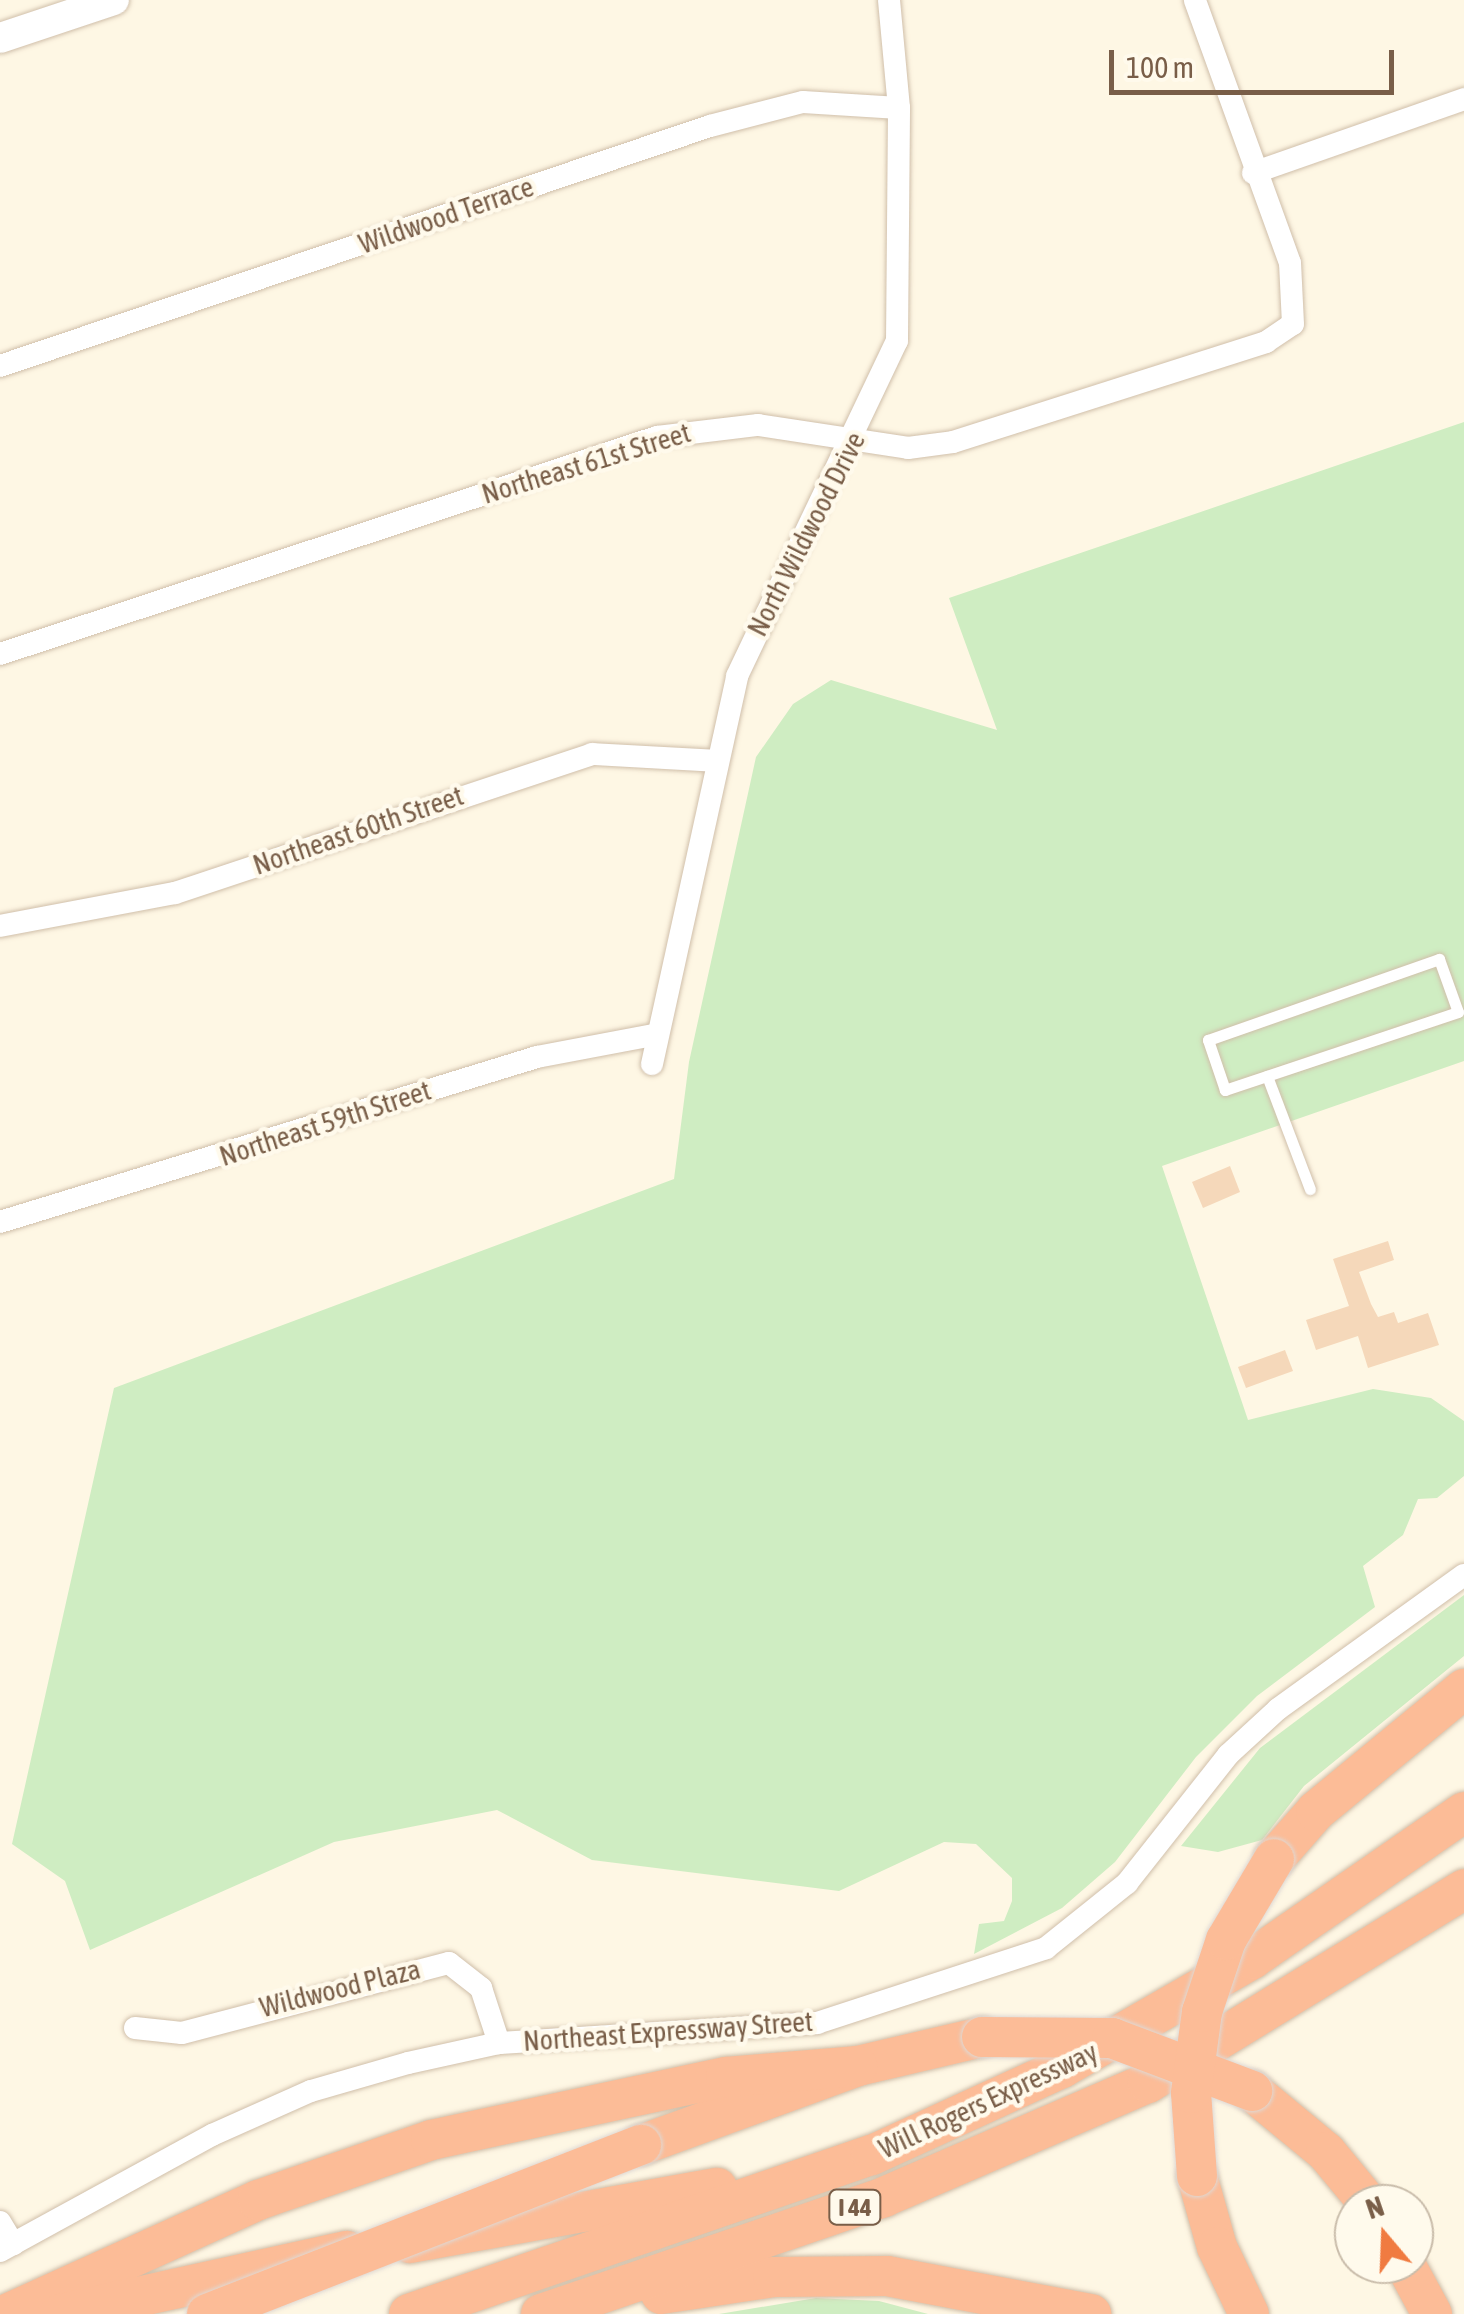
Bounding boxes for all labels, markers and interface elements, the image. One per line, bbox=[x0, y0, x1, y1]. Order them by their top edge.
scale bar bbox=[1114, 30, 1399, 92]
text: 100 m bbox=[1126, 50, 1194, 84]
street label: Wildwood Terrace bbox=[354, 169, 538, 261]
street label: Northeast 61st Street bbox=[478, 415, 694, 511]
street label: North Wildwood Drive bbox=[740, 426, 872, 642]
street label: Northeast 60th Street bbox=[248, 778, 468, 882]
street label: Northeast 59th Street bbox=[215, 1073, 435, 1173]
street label: Wildwood Plaza bbox=[256, 1952, 424, 2024]
street label: Northeast Expressway Street bbox=[522, 2004, 814, 2058]
street label: Will Rogers Expressway bbox=[874, 2035, 1102, 2165]
north arrow bbox=[1334, 2184, 1434, 2284]
road number: I 44 bbox=[828, 2187, 882, 2227]
text: N bbox=[1362, 2190, 1388, 2225]

